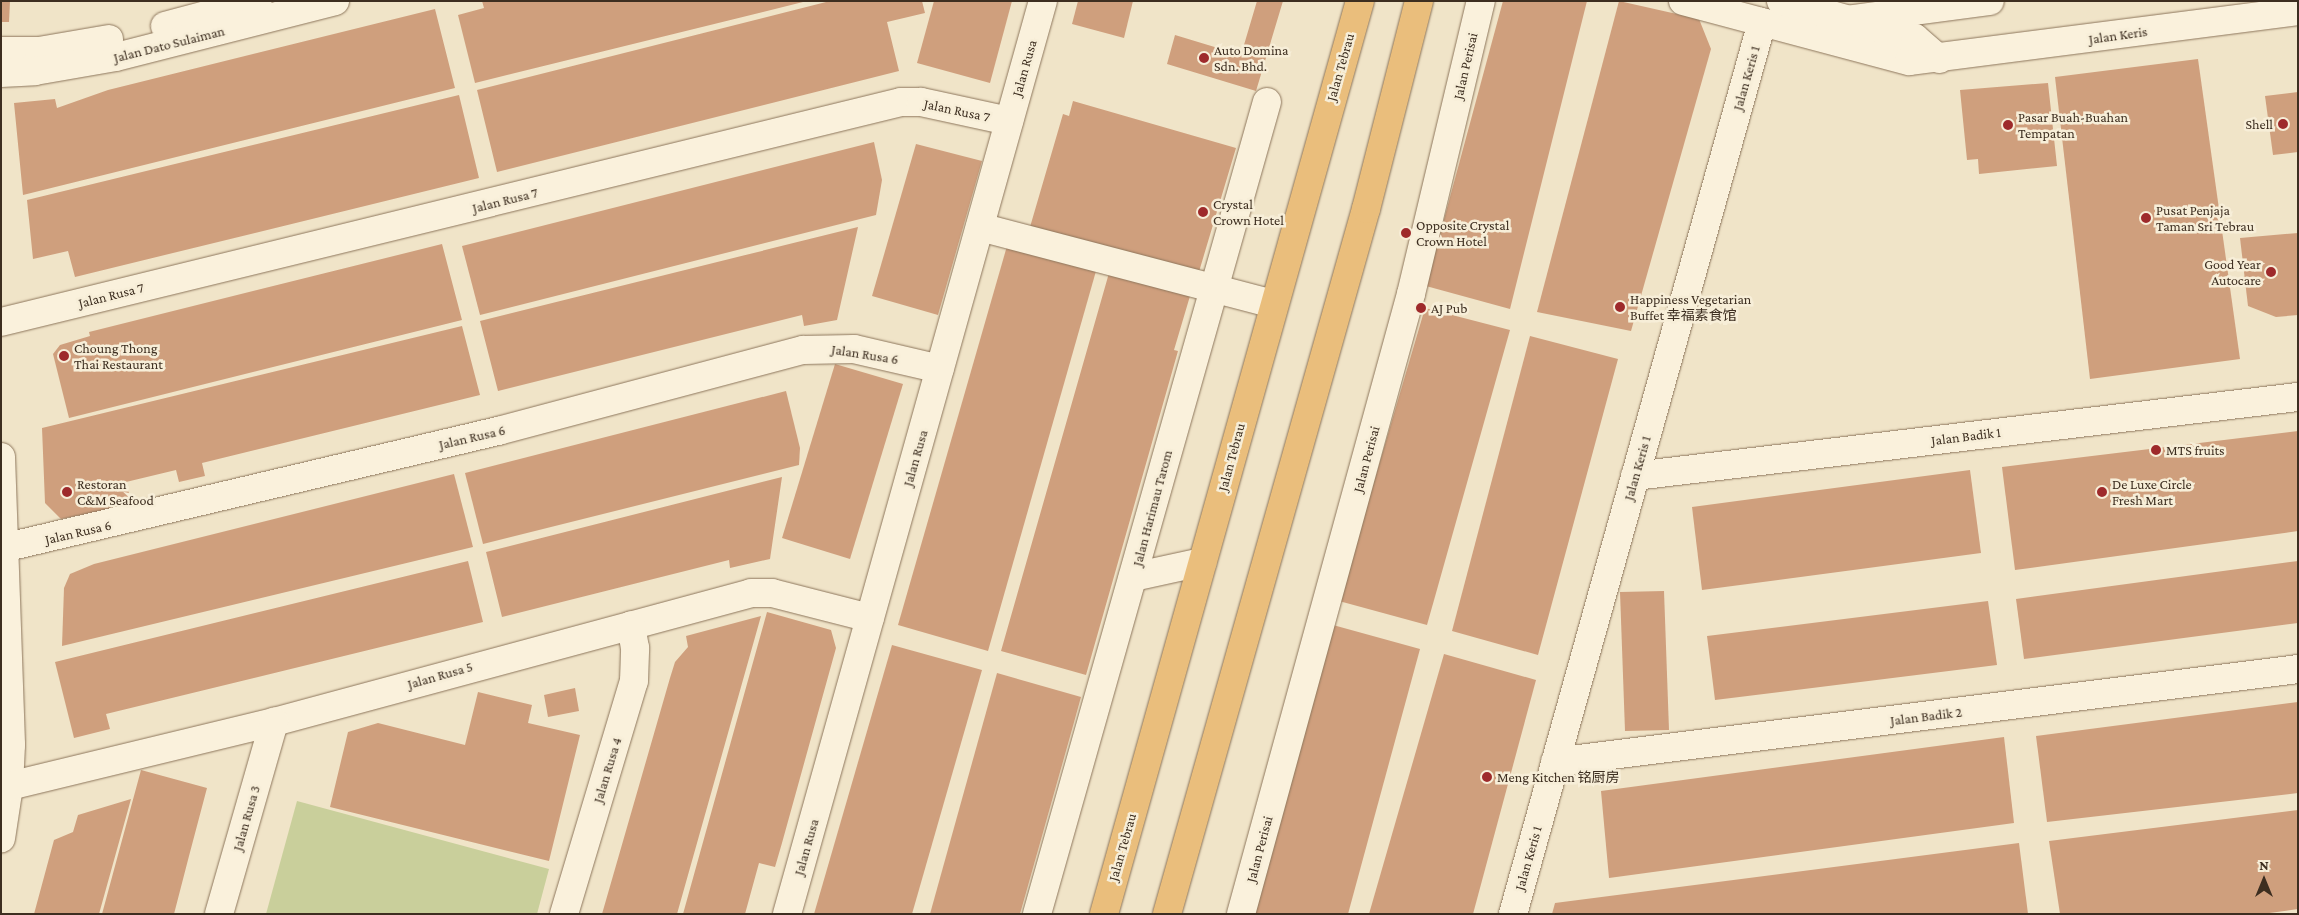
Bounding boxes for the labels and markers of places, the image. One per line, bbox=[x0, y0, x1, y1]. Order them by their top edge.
place label: Auto Domina Sdn. Bhd. bbox=[1214, 42, 1289, 74]
marker: Auto Domina Sdn. Bhd. bbox=[1198, 52, 1210, 64]
place label: Pasar Buah-Buahan Tempatan bbox=[2018, 109, 2128, 142]
place label: Shell bbox=[2245, 116, 2273, 132]
marker: Shell bbox=[2277, 118, 2289, 130]
marker: Pasar Buah-Buahan Tempatan bbox=[2002, 119, 2014, 131]
place label: Crystal Crown Hotel bbox=[1213, 196, 1284, 228]
place label: Pusat Penjaja Taman Sri Tebrau bbox=[2156, 202, 2254, 234]
marker: Crystal Crown Hotel bbox=[1197, 206, 1209, 218]
marker: Pusat Penjaja Taman Sri Tebrau bbox=[2140, 212, 2152, 224]
place label: Opposite Crystal Crown Hotel bbox=[1416, 217, 1509, 250]
marker: Opposite Crystal Crown Hotel bbox=[1400, 227, 1412, 239]
place label: Good Year Autocare bbox=[2204, 256, 2261, 288]
marker: Good Year Autocare bbox=[2265, 266, 2277, 278]
place label: Happiness Vegetarian Buffet 幸福素食馆 bbox=[1630, 291, 1751, 324]
place label: AJ Pub bbox=[1431, 300, 1467, 316]
marker: Happiness Vegetarian Buffet 幸福素食馆 bbox=[1614, 301, 1626, 313]
marker: AJ Pub bbox=[1415, 302, 1427, 314]
place label: Choung Thong Thai Restaurant bbox=[74, 340, 163, 372]
marker: Choung Thong Thai Restaurant bbox=[58, 350, 70, 362]
place label: MTS fruits bbox=[2166, 442, 2225, 458]
marker: MTS fruits bbox=[2150, 444, 2162, 456]
place label: Restoran C&M Seafood bbox=[77, 476, 154, 508]
place label: De Luxe Circle Fresh Mart bbox=[2112, 476, 2192, 508]
marker: Restoran C&M Seafood bbox=[61, 486, 73, 498]
marker: De Luxe Circle Fresh Mart bbox=[2096, 486, 2108, 498]
place label: Meng Kitchen 铭厨房 bbox=[1497, 769, 1619, 785]
marker: Meng Kitchen 铭厨房 bbox=[1481, 771, 1493, 783]

